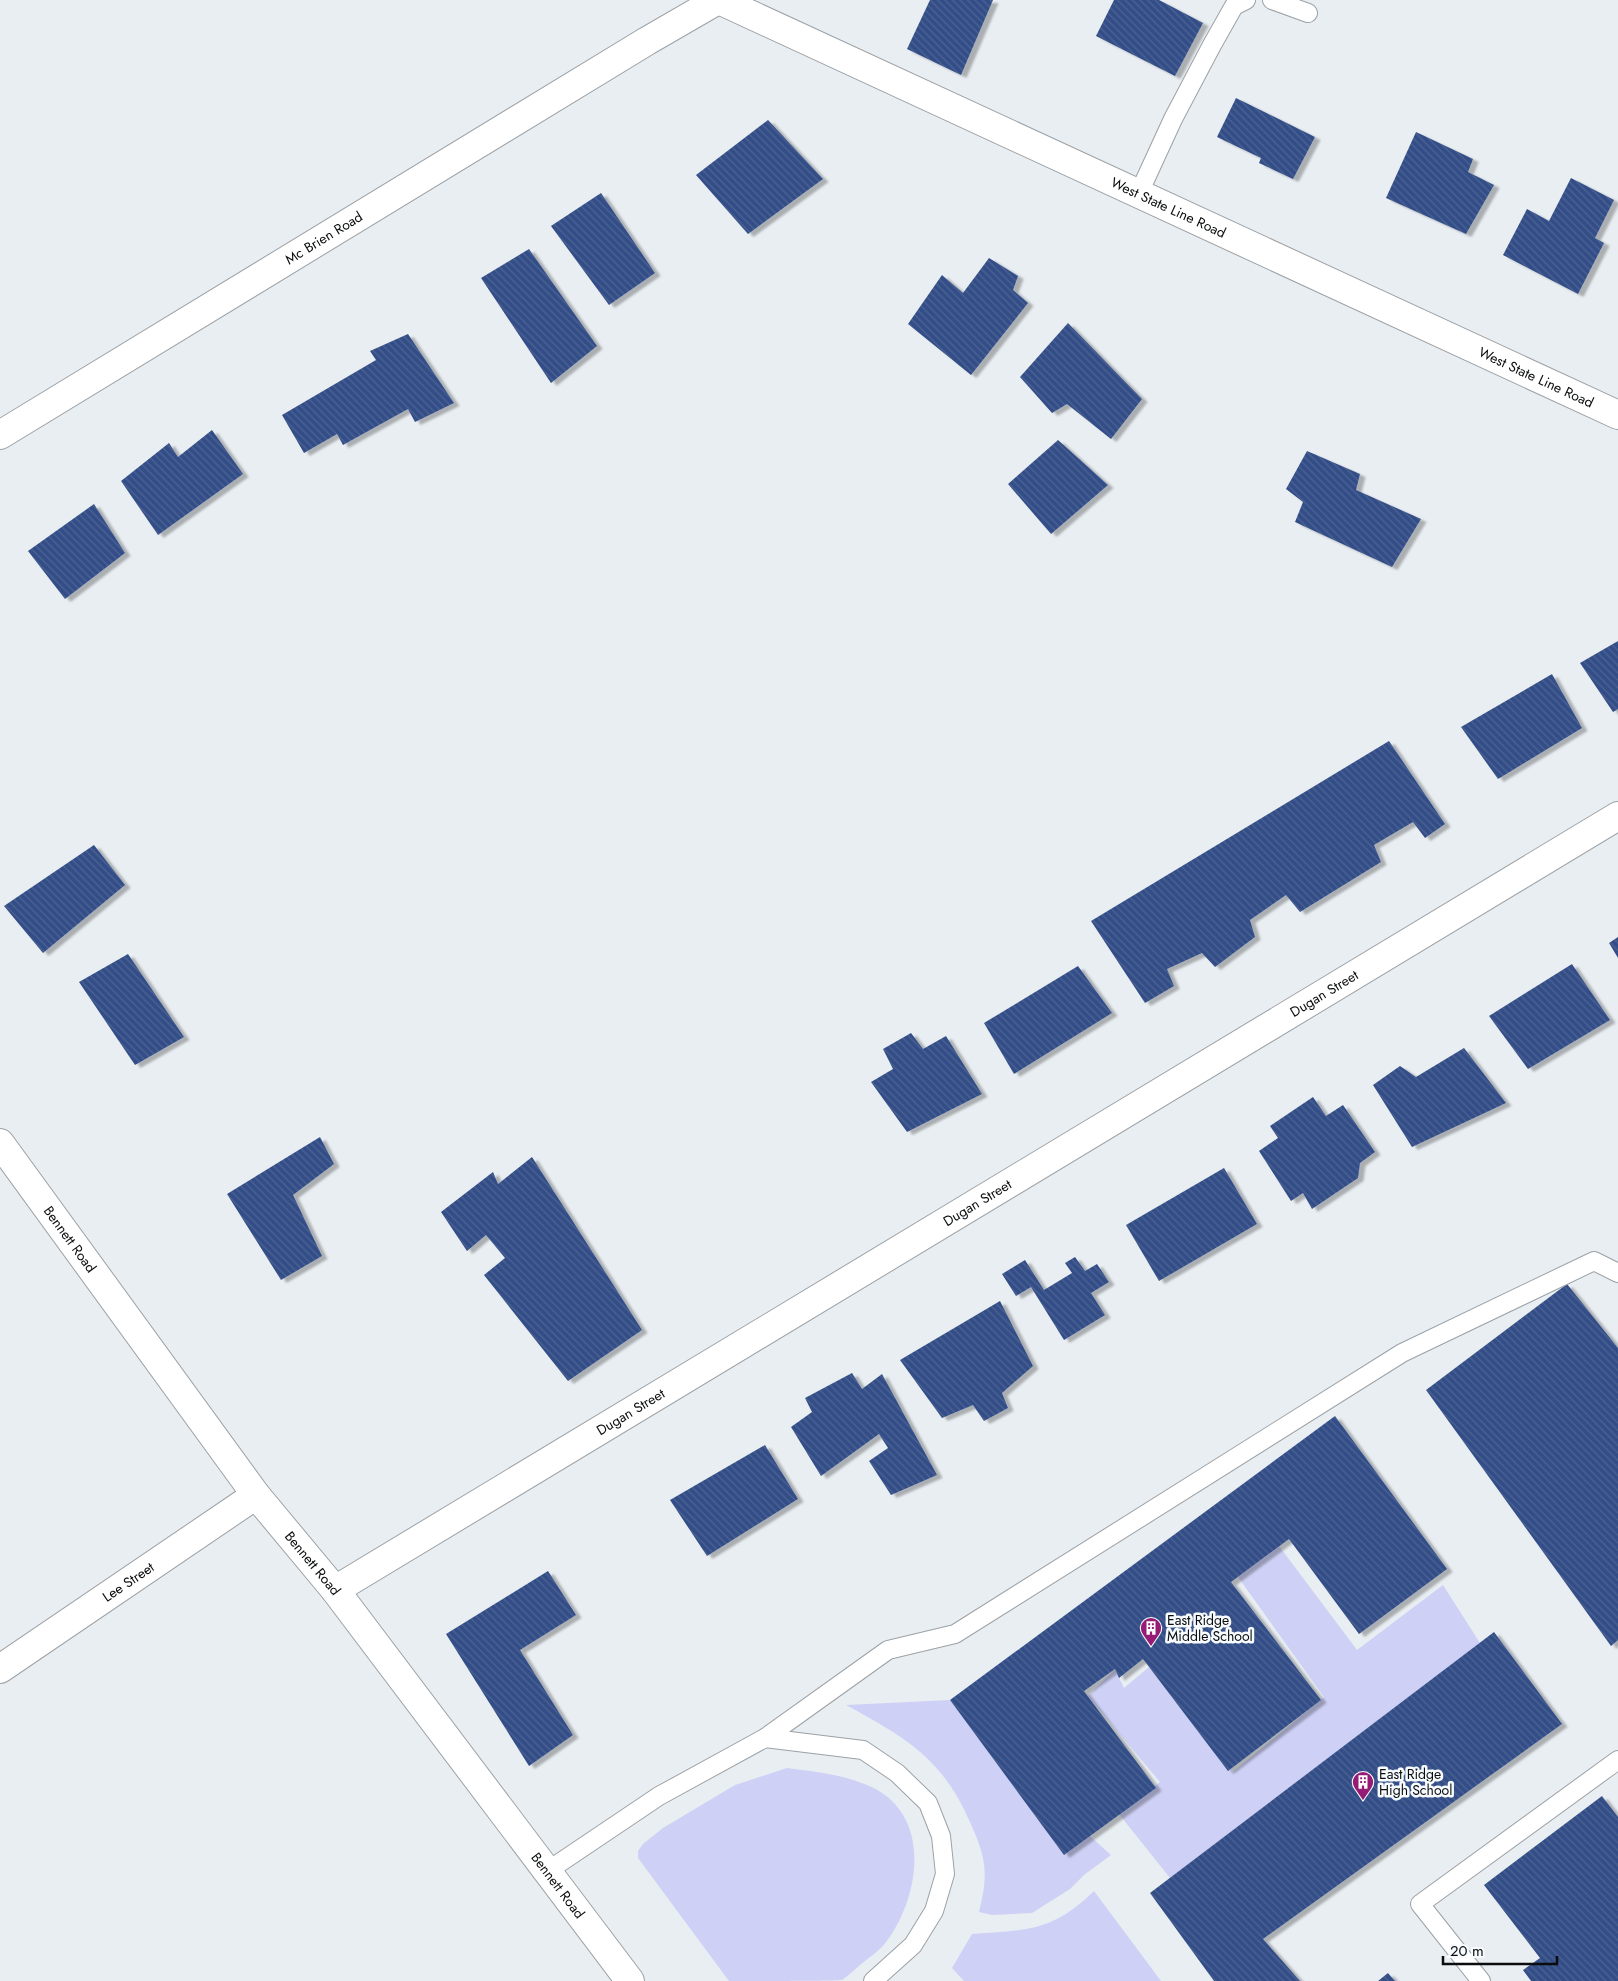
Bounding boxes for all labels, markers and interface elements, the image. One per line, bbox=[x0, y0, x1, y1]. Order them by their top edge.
street label: West State Line Road bbox=[1108, 172, 1229, 243]
street label: Mc Brien Road bbox=[281, 207, 366, 269]
street label: West State Line Road bbox=[1475, 342, 1597, 412]
street label: Dugan Street bbox=[1286, 965, 1362, 1022]
street label: Dugan Street bbox=[939, 1174, 1016, 1231]
street label: Bennett Road bbox=[39, 1202, 101, 1277]
street label: Dugan Street bbox=[592, 1383, 669, 1440]
street label: Bennett Road bbox=[280, 1527, 346, 1599]
street label: Lee Street bbox=[98, 1557, 158, 1607]
place label: East Ridge Middle School bbox=[1167, 1610, 1253, 1646]
building icon: East Ridge Middle School bbox=[1139, 1616, 1163, 1647]
place label: East Ridge High School bbox=[1379, 1764, 1452, 1800]
building icon: East Ridge High School bbox=[1351, 1770, 1375, 1801]
street label: Bennett Road bbox=[526, 1848, 589, 1923]
scale bar bbox=[1443, 1934, 1557, 1966]
text: 20 m bbox=[1450, 1940, 1484, 1962]

